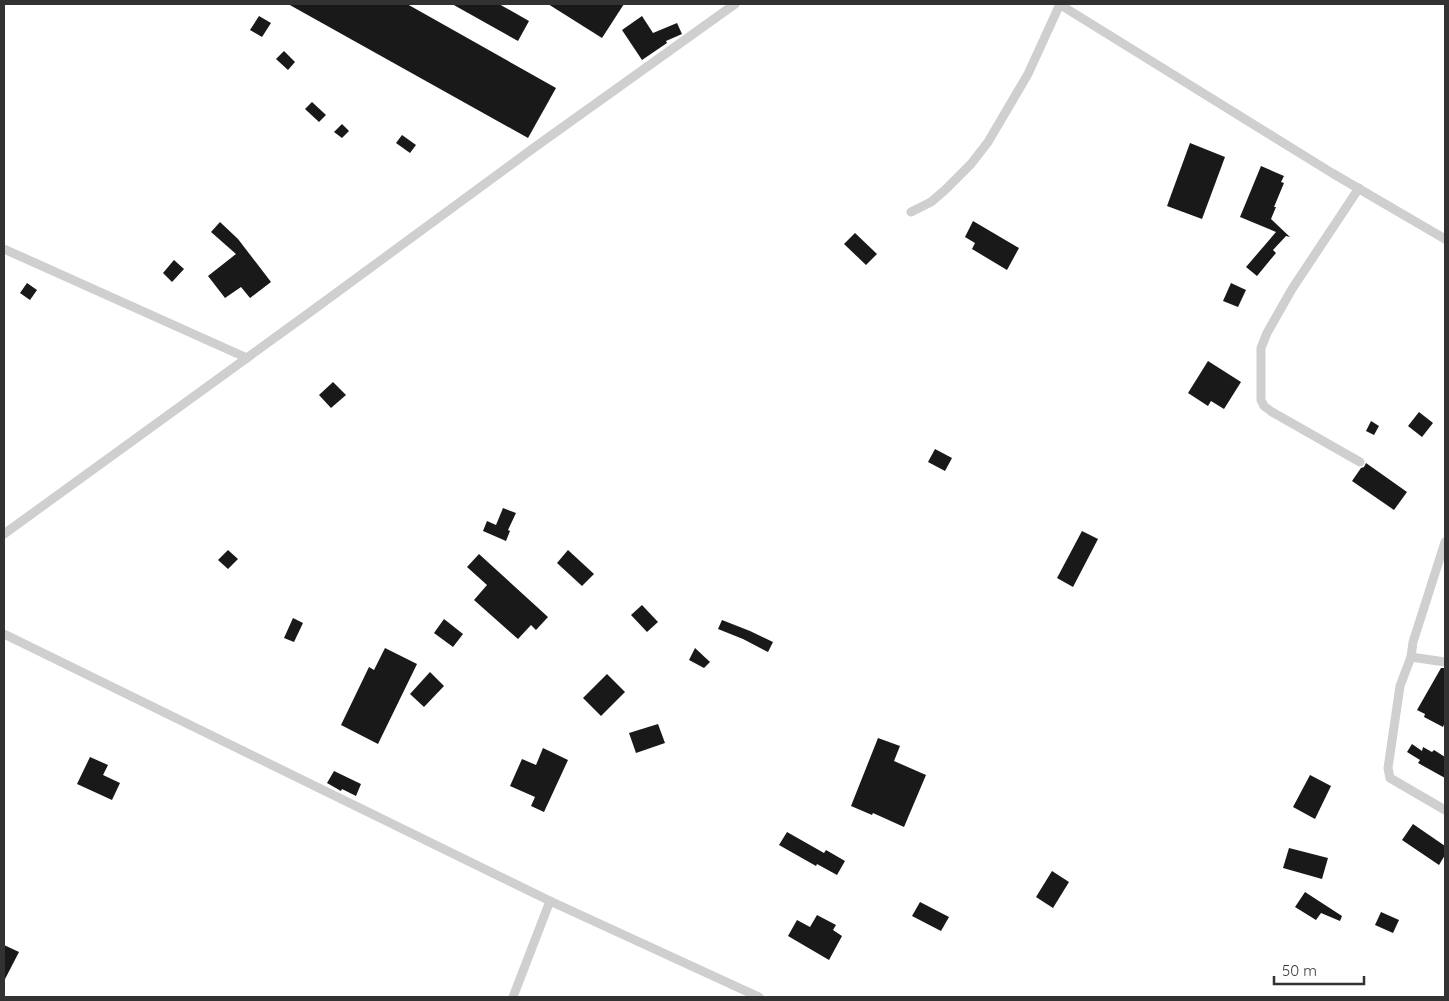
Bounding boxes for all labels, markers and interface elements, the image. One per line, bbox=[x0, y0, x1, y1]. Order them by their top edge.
scale bar bbox=[1274, 954, 1364, 986]
text: 50 m bbox=[1282, 961, 1317, 980]

